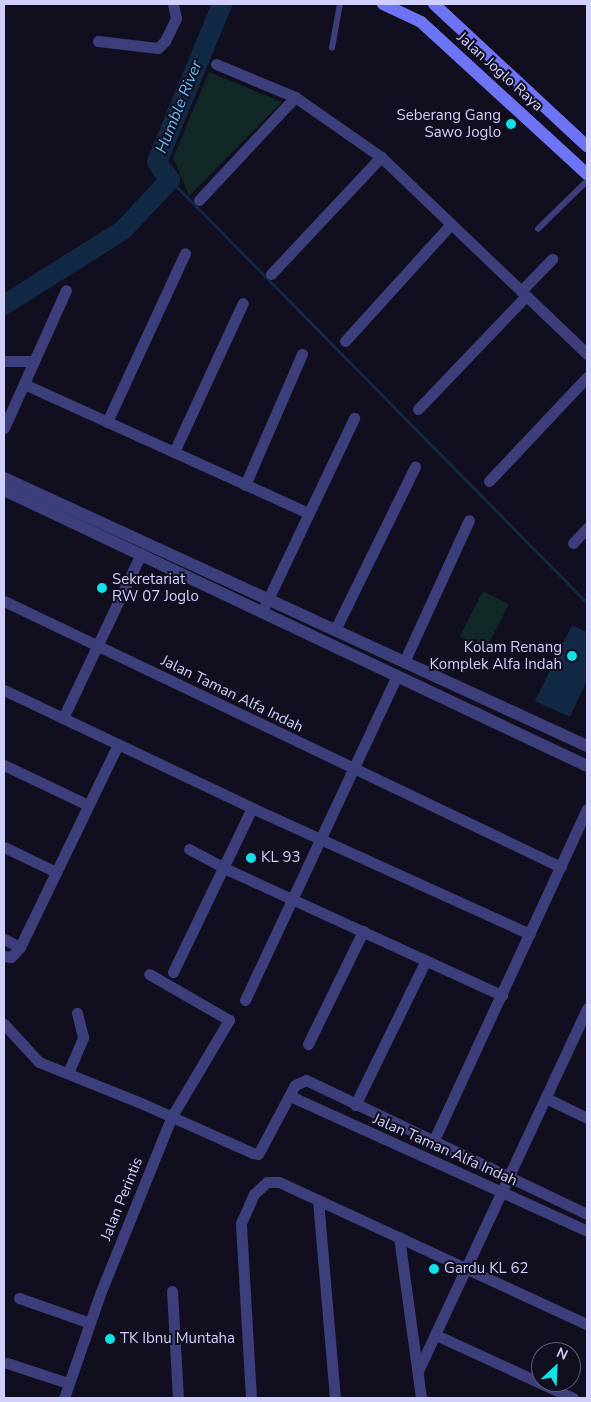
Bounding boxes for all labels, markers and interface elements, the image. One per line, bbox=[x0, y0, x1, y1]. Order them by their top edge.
street label: Jalan Joglo Raya bbox=[453, 29, 547, 115]
water label: Humble River bbox=[152, 58, 206, 156]
place label: Seberang Gang Sawo Joglo bbox=[397, 106, 501, 141]
marker: Seberang Gang Sawo Joglo bbox=[505, 118, 517, 130]
place label: Sekretariat RW 07 Joglo bbox=[112, 570, 199, 605]
marker: Sekretariat RW 07 Joglo bbox=[96, 582, 108, 594]
place label: Kolam Renang Komplek Alfa Indah bbox=[430, 638, 562, 673]
marker: Kolam Renang Komplek Alfa Indah bbox=[566, 650, 578, 662]
street label: Jalan Taman Alfa Indah bbox=[158, 652, 306, 736]
place label: KL 93 bbox=[261, 849, 300, 867]
marker: KL 93 bbox=[245, 852, 257, 864]
street label: Jalan Taman Alfa Indah bbox=[370, 1110, 520, 1190]
street label: Jalan Perintis bbox=[97, 1155, 147, 1243]
place label: Gardu KL 62 bbox=[444, 1260, 529, 1278]
marker: Gardu KL 62 bbox=[428, 1263, 440, 1275]
place label: TK Ibnu Muntaha bbox=[120, 1330, 235, 1348]
marker: TK Ibnu Muntaha bbox=[104, 1333, 116, 1345]
north arrow bbox=[531, 1342, 581, 1392]
text: N bbox=[553, 1343, 571, 1365]

